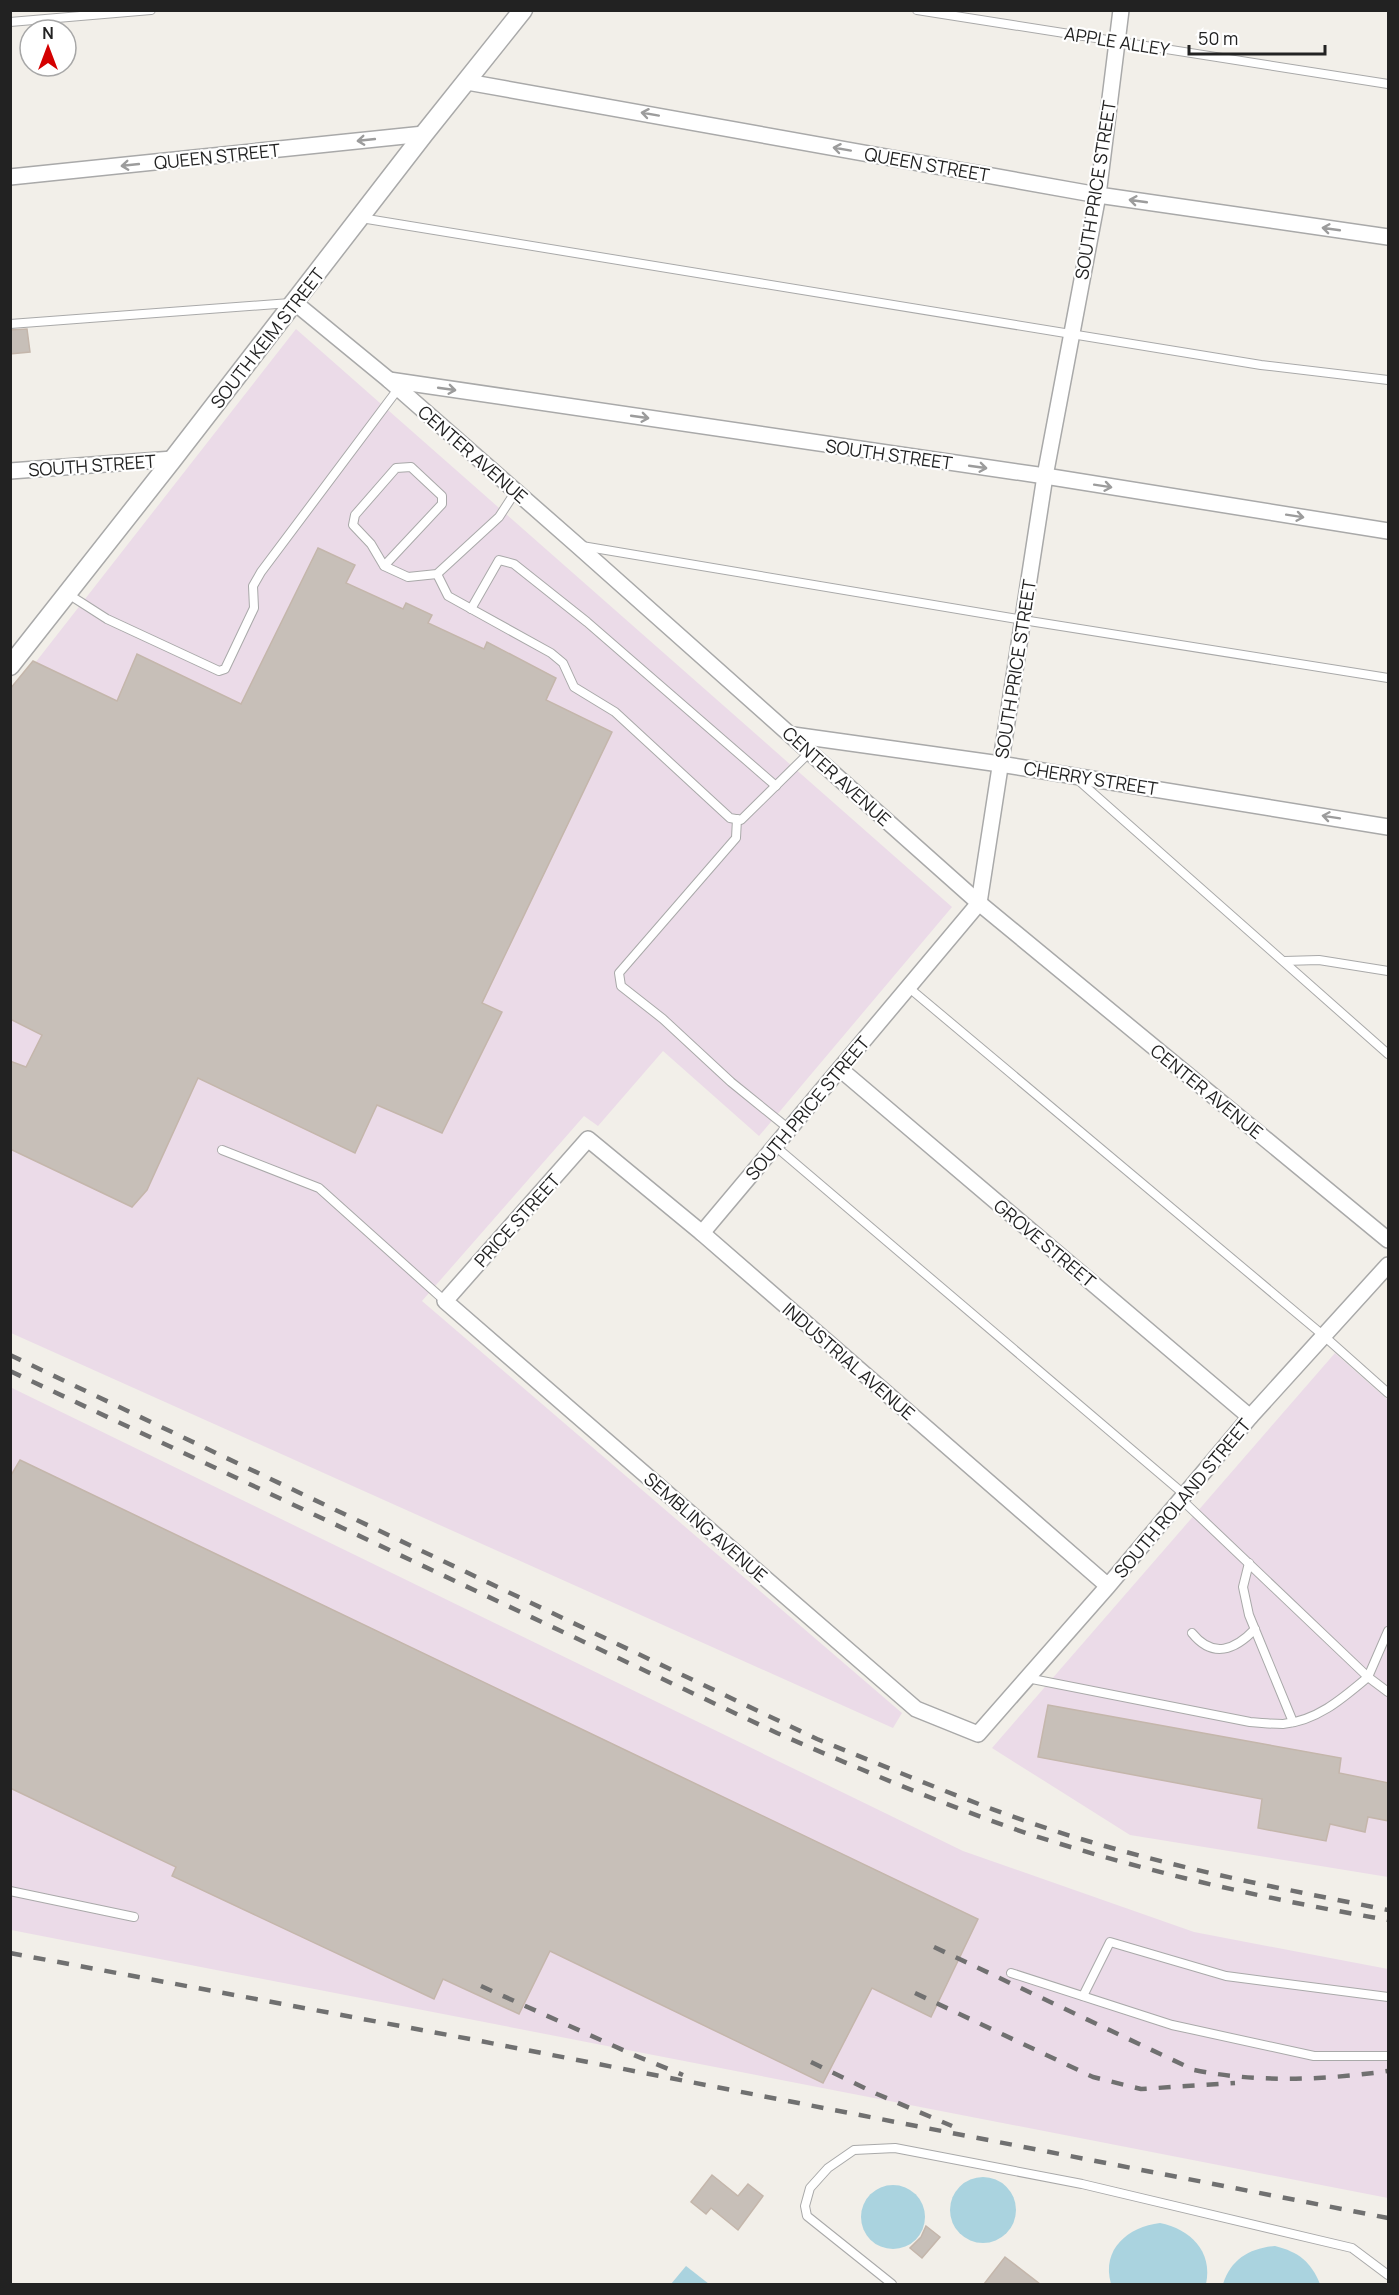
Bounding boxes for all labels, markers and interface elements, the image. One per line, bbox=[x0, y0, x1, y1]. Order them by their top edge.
north arrow bbox=[18, 18, 78, 78]
scale bar bbox=[1189, 18, 1326, 56]
street label: APPLE ALLEY bbox=[1063, 21, 1172, 61]
text: N bbox=[42, 22, 54, 44]
text: 50 m bbox=[1198, 26, 1238, 50]
street label: SOUTH PRICE STREET bbox=[1069, 98, 1121, 281]
one-way arrow bbox=[641, 109, 661, 120]
one-way arrow bbox=[356, 135, 376, 146]
street label: QUEEN STREET bbox=[153, 137, 281, 175]
street label: QUEEN STREET bbox=[863, 141, 992, 187]
one-way arrow bbox=[833, 143, 853, 154]
one-way arrow bbox=[121, 160, 141, 171]
one-way arrow bbox=[1128, 195, 1148, 206]
one-way arrow bbox=[1321, 223, 1341, 234]
street label: SOUTH KEIM STREET bbox=[205, 263, 329, 413]
one-way arrow bbox=[436, 383, 456, 394]
street label: CENTER AVENUE bbox=[413, 400, 533, 508]
one-way arrow bbox=[629, 412, 649, 423]
street label: SOUTH STREET bbox=[824, 433, 954, 475]
street label: SOUTH STREET bbox=[27, 449, 157, 481]
one-way arrow bbox=[968, 461, 987, 472]
one-way arrow bbox=[1092, 480, 1112, 491]
one-way arrow bbox=[1285, 511, 1305, 522]
street label: SOUTH PRICE STREET bbox=[989, 577, 1041, 760]
street label: CENTER AVENUE bbox=[778, 721, 896, 831]
street label: CHERRY STREET bbox=[1022, 756, 1160, 800]
one-way arrow bbox=[1321, 812, 1341, 823]
street label: SOUTH PRICE STREET bbox=[740, 1031, 875, 1185]
street label: CENTER AVENUE bbox=[1146, 1038, 1268, 1144]
street label: PRICE STREET bbox=[469, 1168, 565, 1272]
street label: GROVE STREET bbox=[989, 1193, 1101, 1293]
street label: INDUSTRIAL AVENUE bbox=[778, 1297, 920, 1425]
street label: SOUTH ROLAND STREET bbox=[1108, 1413, 1256, 1583]
street label: SEMBLING AVENUE bbox=[639, 1467, 773, 1587]

